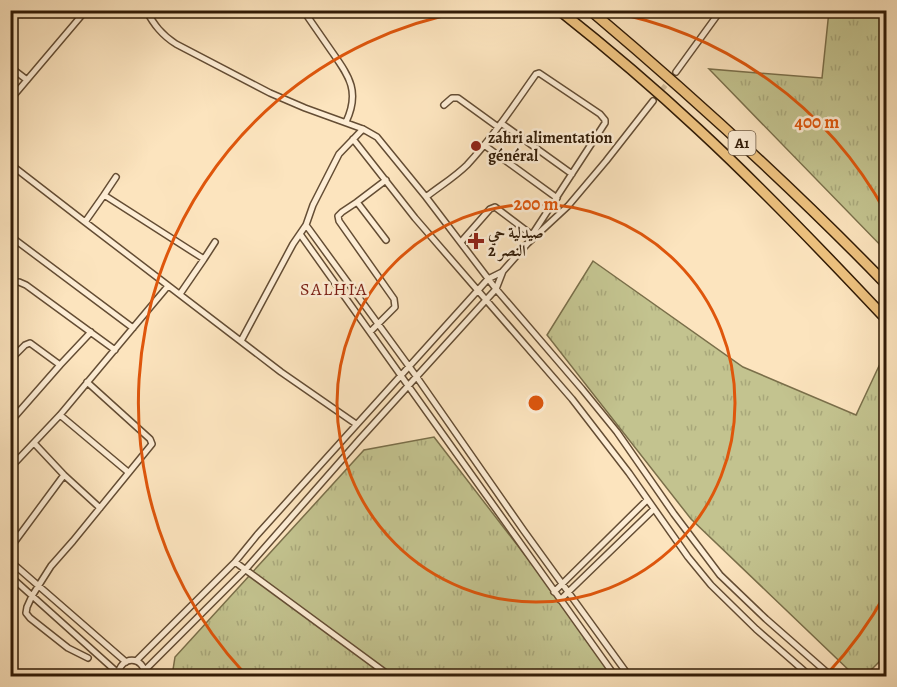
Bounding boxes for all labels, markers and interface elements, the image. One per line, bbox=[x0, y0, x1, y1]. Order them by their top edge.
text: 400 m bbox=[795, 110, 839, 134]
place label: zahri alimentation général bbox=[488, 127, 612, 167]
road number: A1 bbox=[728, 131, 756, 155]
marker: zahri alimentation général bbox=[469, 139, 483, 153]
text: 200 m bbox=[513, 192, 559, 216]
place label: صيدلية حي النصر 2 bbox=[487, 222, 544, 262]
marker: صيدلية حي النصر 2 bbox=[469, 234, 483, 248]
district label: SALHIA bbox=[300, 277, 368, 301]
centre of rings bbox=[526, 393, 546, 413]

